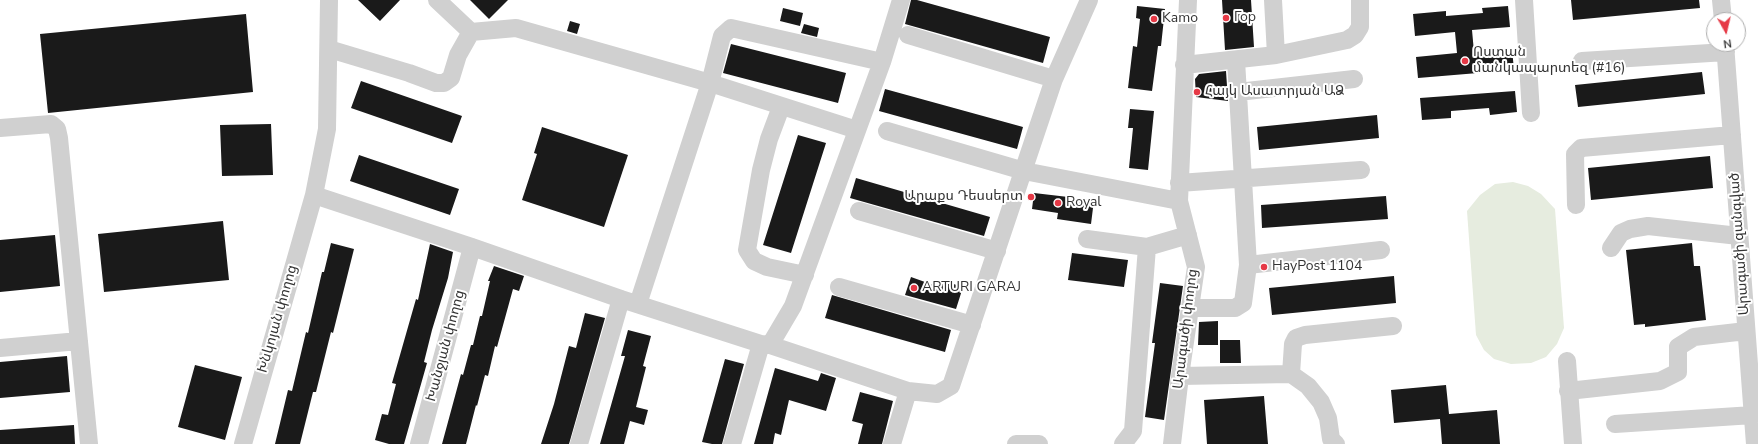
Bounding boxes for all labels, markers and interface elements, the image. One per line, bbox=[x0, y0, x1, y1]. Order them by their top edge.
place label: Гор bbox=[1234, 10, 1256, 26]
place label: Kamo bbox=[1162, 11, 1198, 27]
north arrow bbox=[1706, 12, 1746, 52]
marker: Гор bbox=[1221, 13, 1231, 23]
marker: Kamo bbox=[1149, 14, 1159, 24]
text: N bbox=[1722, 35, 1733, 51]
place label: Ոստան մանկապարտեզ (#16) bbox=[1473, 45, 1626, 78]
marker: Ոստան մանկապարտեզ (#16) bbox=[1460, 56, 1470, 66]
place label: Հայկ Ասատրյան ԱՁ bbox=[1205, 84, 1344, 100]
marker: Հայկ Ասատրյան ԱՁ bbox=[1192, 87, 1202, 97]
street label: Արագածի զանգված bbox=[1727, 172, 1753, 316]
place label: Արաքս Դեսսերտ bbox=[904, 189, 1023, 205]
marker: Արաքս Դեսսերտ bbox=[1026, 192, 1036, 202]
place label: Royal bbox=[1066, 195, 1102, 211]
marker: Royal bbox=[1053, 198, 1063, 208]
place label: HayPost 1104 bbox=[1272, 259, 1362, 275]
marker: HayPost 1104 bbox=[1259, 262, 1269, 272]
street label: Խնկոյան փողոց bbox=[255, 263, 301, 375]
street label: Արագածի փողոց bbox=[1170, 268, 1202, 390]
place label: ARTURI GARAJ bbox=[922, 280, 1021, 296]
marker: ARTURI GARAJ bbox=[909, 283, 919, 293]
street label: Խանջյան փողոց bbox=[423, 288, 469, 404]

